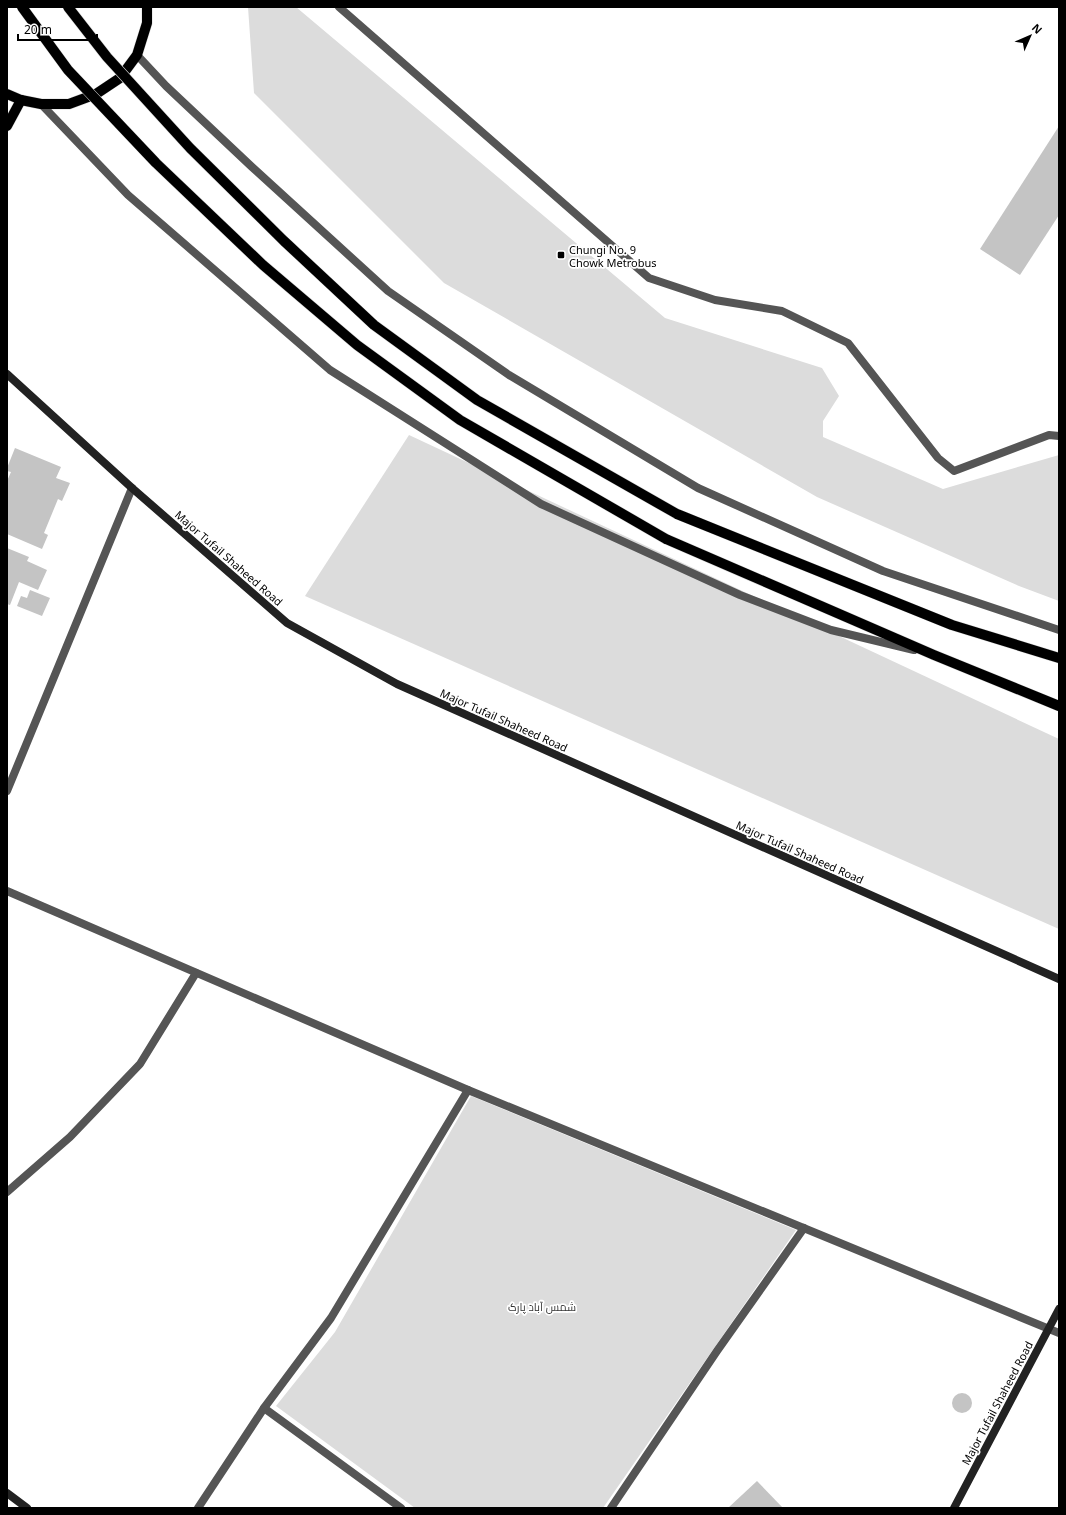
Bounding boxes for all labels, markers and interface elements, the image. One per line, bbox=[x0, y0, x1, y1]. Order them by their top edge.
scale bar bbox=[18, 16, 97, 42]
north arrow bbox=[1010, 16, 1050, 56]
text: N bbox=[1029, 20, 1046, 37]
text: 20 m bbox=[24, 21, 52, 38]
place label: Chungi No. 9 Chowk Metrobus bbox=[569, 242, 657, 270]
marker: Chungi No. 9 Chowk Metrobus bbox=[556, 250, 566, 260]
street label: Major Tufail Shaheed Road bbox=[172, 507, 286, 609]
street label: Major Tufail Shaheed Road bbox=[438, 685, 570, 755]
street label: Major Tufail Shaheed Road bbox=[734, 817, 866, 887]
park label: شمس آباد پارک bbox=[508, 1299, 576, 1314]
street label: Major Tufail Shaheed Road bbox=[958, 1338, 1036, 1468]

